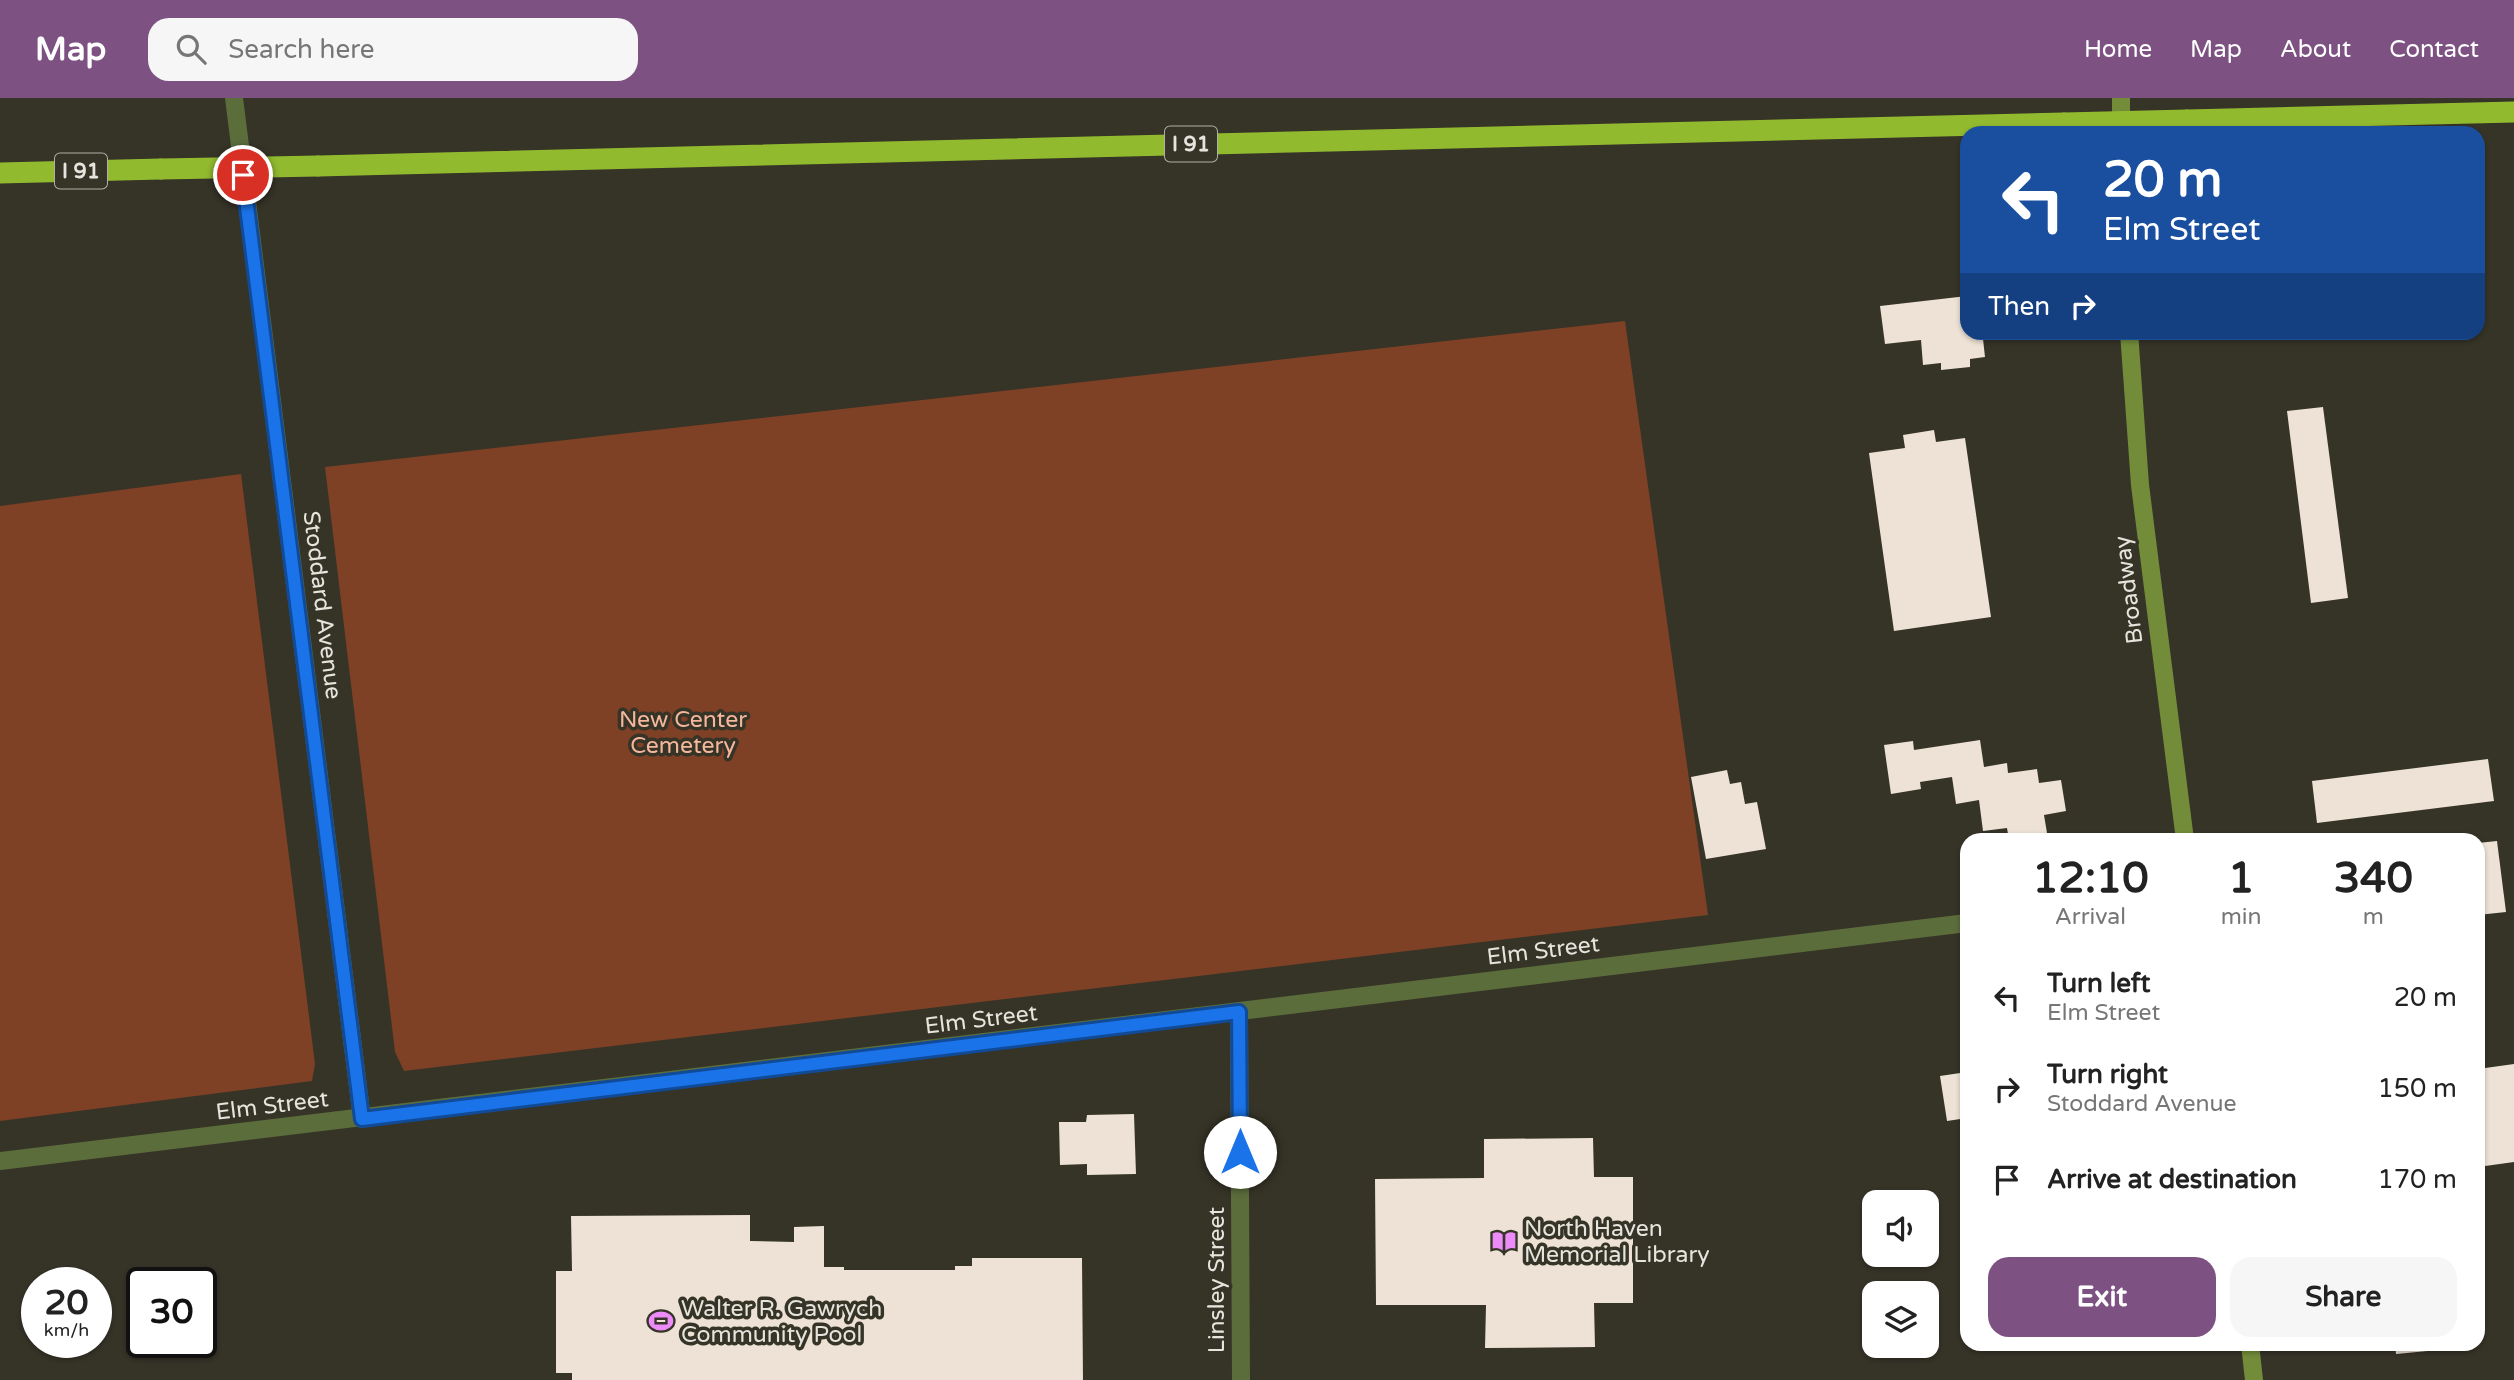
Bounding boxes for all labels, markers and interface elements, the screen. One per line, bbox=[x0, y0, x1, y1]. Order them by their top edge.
search box bbox=[148, 18, 638, 81]
text: Map bbox=[35, 30, 106, 69]
icon: search bbox=[172, 30, 210, 68]
text: Search here bbox=[228, 34, 374, 65]
text: Home bbox=[2084, 35, 2152, 64]
text: Map bbox=[2190, 35, 2242, 64]
text: About bbox=[2280, 35, 2351, 64]
text: Contact bbox=[2389, 35, 2479, 64]
road number: I 91 bbox=[1165, 126, 1217, 162]
pin bbox=[213, 145, 273, 205]
text: 20 m bbox=[2103, 151, 2222, 210]
road number: I 91 bbox=[55, 154, 107, 188]
icon: left bbox=[1988, 154, 2079, 245]
icon: arrive bbox=[224, 156, 262, 194]
text: Elm Street bbox=[2103, 211, 2261, 249]
icon: right bbox=[2064, 287, 2102, 325]
text: Then bbox=[1988, 291, 2050, 322]
street label: Stoddard Avenue bbox=[297, 509, 347, 701]
street label: Broadway bbox=[2108, 534, 2150, 646]
park label: New Center Cemetery bbox=[619, 706, 747, 760]
text: 12:10 bbox=[2032, 853, 2149, 904]
text: 1 bbox=[2228, 853, 2254, 904]
text: 340 bbox=[2334, 853, 2413, 904]
text: Arrival bbox=[2055, 903, 2126, 931]
text: min bbox=[2221, 903, 2262, 931]
text: m bbox=[2363, 903, 2384, 931]
street label: Elm Street bbox=[1485, 930, 1601, 972]
text: Turn left bbox=[2047, 968, 2150, 999]
icon: left bbox=[1988, 979, 2026, 1017]
text: 20 m bbox=[2394, 982, 2457, 1013]
street label: Elm Street bbox=[923, 999, 1039, 1041]
text: Elm Street bbox=[2047, 999, 2160, 1027]
text: Turn right bbox=[2047, 1059, 2168, 1090]
icon: right bbox=[1988, 1070, 2026, 1108]
text: 150 m bbox=[2377, 1073, 2457, 1104]
street label: Elm Street bbox=[214, 1085, 330, 1127]
text: Stoddard Avenue bbox=[2047, 1090, 2237, 1118]
position arrow bbox=[1203, 1115, 1277, 1189]
icon: arrive bbox=[1988, 1161, 2026, 1199]
text: Arrive at destination bbox=[2047, 1164, 2297, 1195]
text: 170 m bbox=[2377, 1164, 2457, 1195]
map controls bbox=[1862, 1190, 1939, 1358]
button: sound bbox=[1862, 1190, 1939, 1267]
street label: Linsley Street bbox=[1203, 1206, 1231, 1353]
place label: North Haven Memorial Library bbox=[1524, 1215, 1710, 1269]
library icon: North Haven Memorial Library bbox=[1490, 1227, 1518, 1255]
button: Exit bbox=[1988, 1257, 2216, 1337]
button: Share bbox=[2230, 1257, 2457, 1337]
speed limit sign: 30 bbox=[126, 1267, 217, 1358]
button: layers bbox=[1862, 1281, 1939, 1358]
text: 20 bbox=[45, 1282, 88, 1324]
place label: Walter R. Gawrych Community Pool bbox=[681, 1295, 882, 1349]
sports icon: Walter R. Gawrych Community Pool bbox=[647, 1307, 675, 1335]
text: km/h bbox=[44, 1319, 89, 1341]

